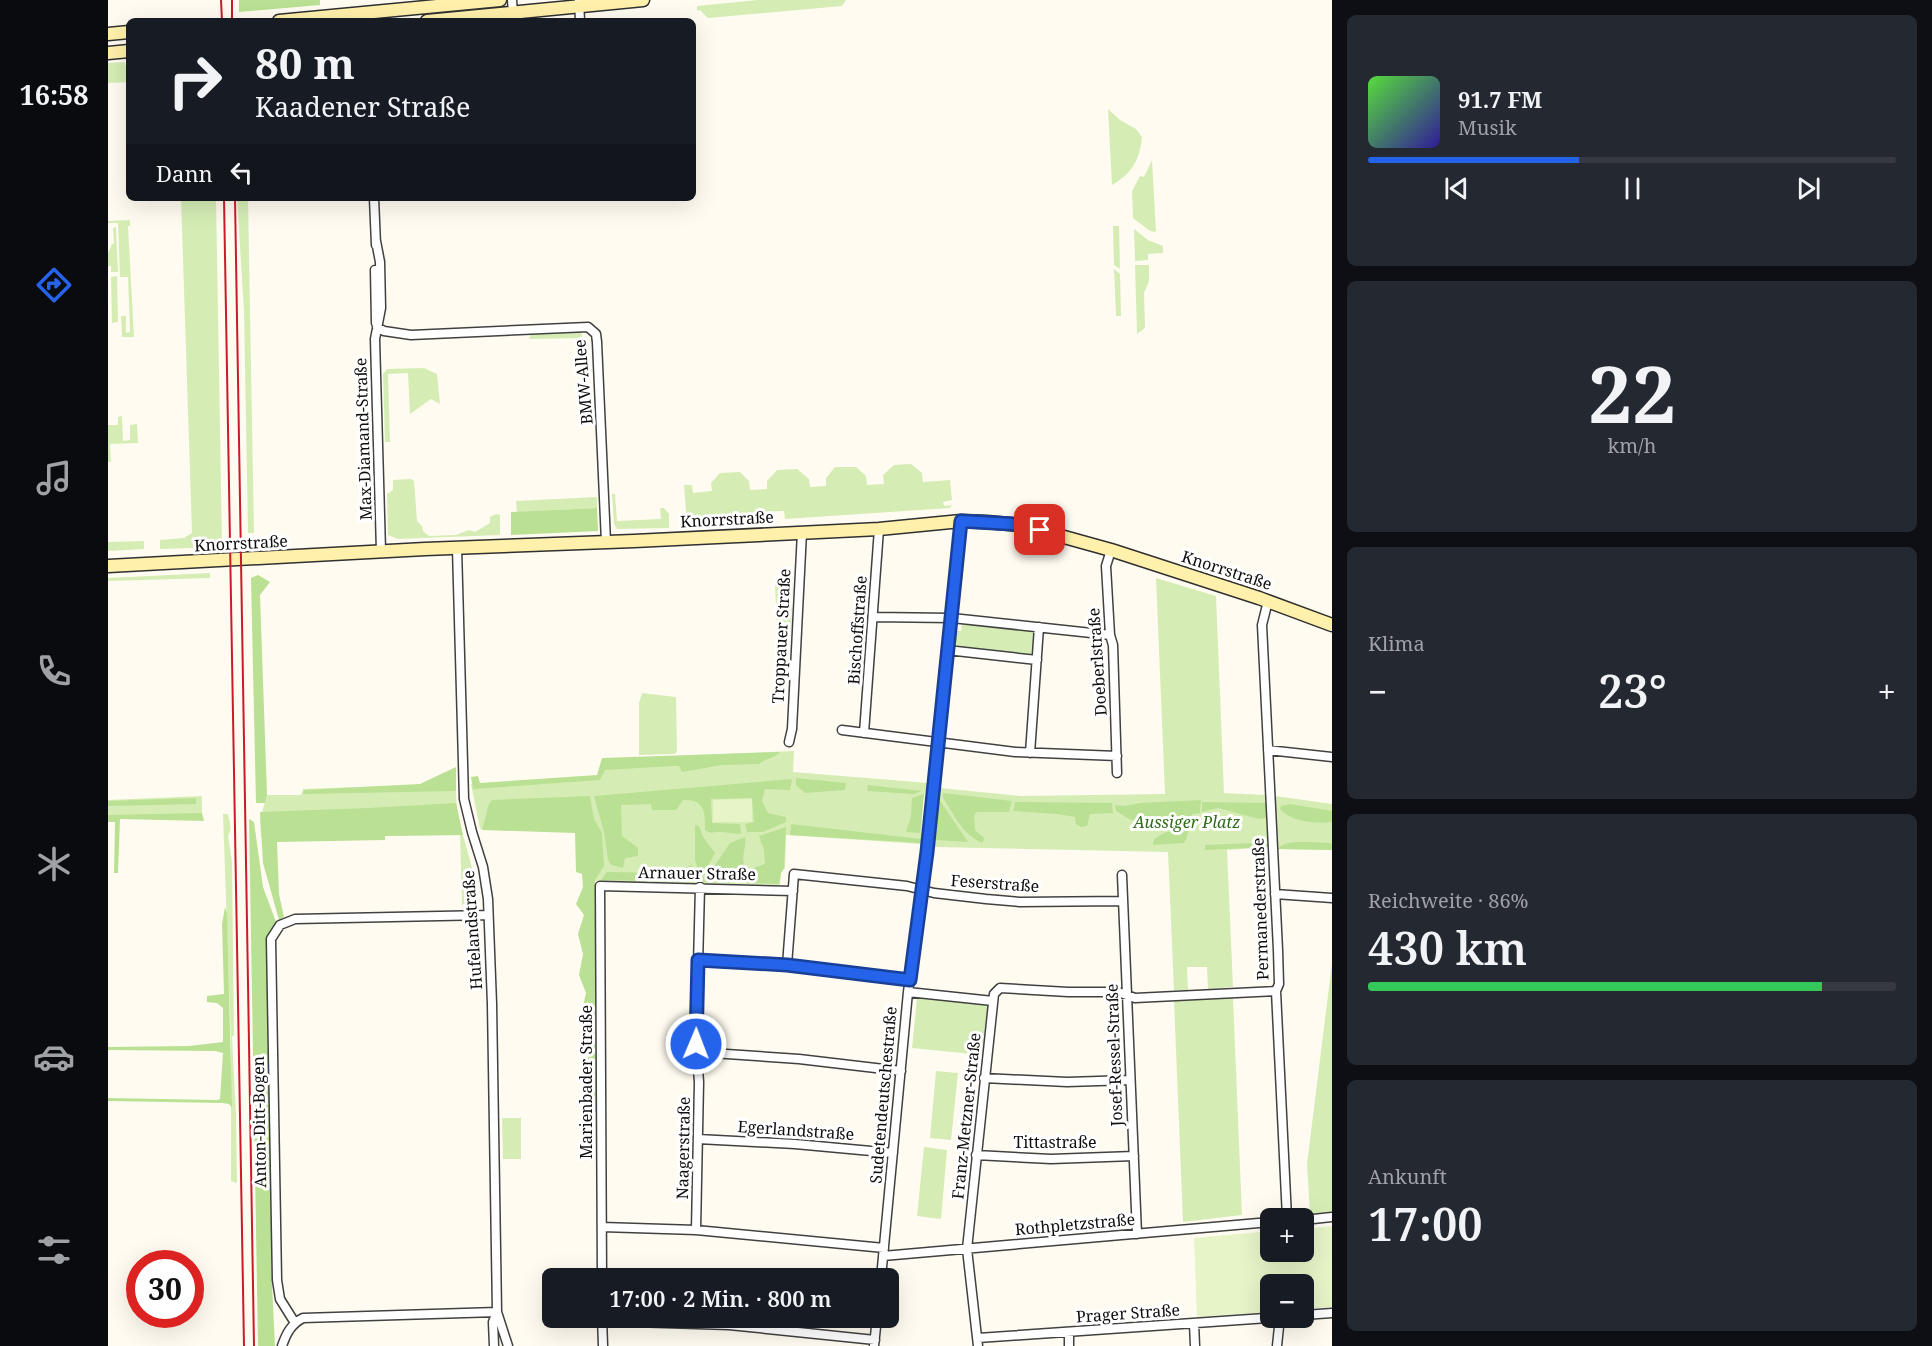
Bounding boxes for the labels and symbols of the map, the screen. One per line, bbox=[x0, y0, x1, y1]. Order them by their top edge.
street label: BMW-Allee bbox=[568, 338, 598, 426]
street label: Max-Diamand-Straße bbox=[349, 357, 377, 521]
pin bbox=[1014, 504, 1065, 555]
street label: Knorrstraße bbox=[680, 506, 774, 532]
street label: Knorrstraße bbox=[194, 530, 288, 556]
street label: Knorrstraße bbox=[1179, 545, 1275, 595]
street label: Troppauer Straße bbox=[766, 568, 796, 704]
street label: Bischoffstraße bbox=[842, 575, 872, 685]
street label: Doeberlstraße bbox=[1082, 607, 1112, 717]
park label: Aussiger Platz bbox=[1133, 811, 1240, 833]
street label: Permanederstraße bbox=[1247, 837, 1273, 981]
street label: Arnauer Straße bbox=[638, 861, 756, 885]
street label: Feserstraße bbox=[950, 869, 1040, 897]
street label: Hufelandstraße bbox=[457, 870, 487, 990]
street label: Josef-Ressel-Straße bbox=[1101, 983, 1128, 1128]
street label: Marienbader Straße bbox=[575, 1005, 597, 1159]
street label: Sudetendeutschestraße bbox=[864, 1006, 902, 1184]
position arrow bbox=[664, 1012, 728, 1076]
street label: Franz-Metzner-Straße bbox=[946, 1032, 986, 1200]
street label: Anton-Ditt-Bogen bbox=[247, 1056, 271, 1188]
street label: Naagerstraße bbox=[671, 1096, 695, 1200]
street label: Egerlandstraße bbox=[737, 1115, 855, 1145]
street label: Tittastraße bbox=[1013, 1131, 1097, 1153]
street label: Rothpletzstraße bbox=[1014, 1208, 1136, 1240]
speed limit sign: 30 bbox=[126, 1250, 204, 1328]
street label: Prager Straße bbox=[1075, 1298, 1181, 1328]

